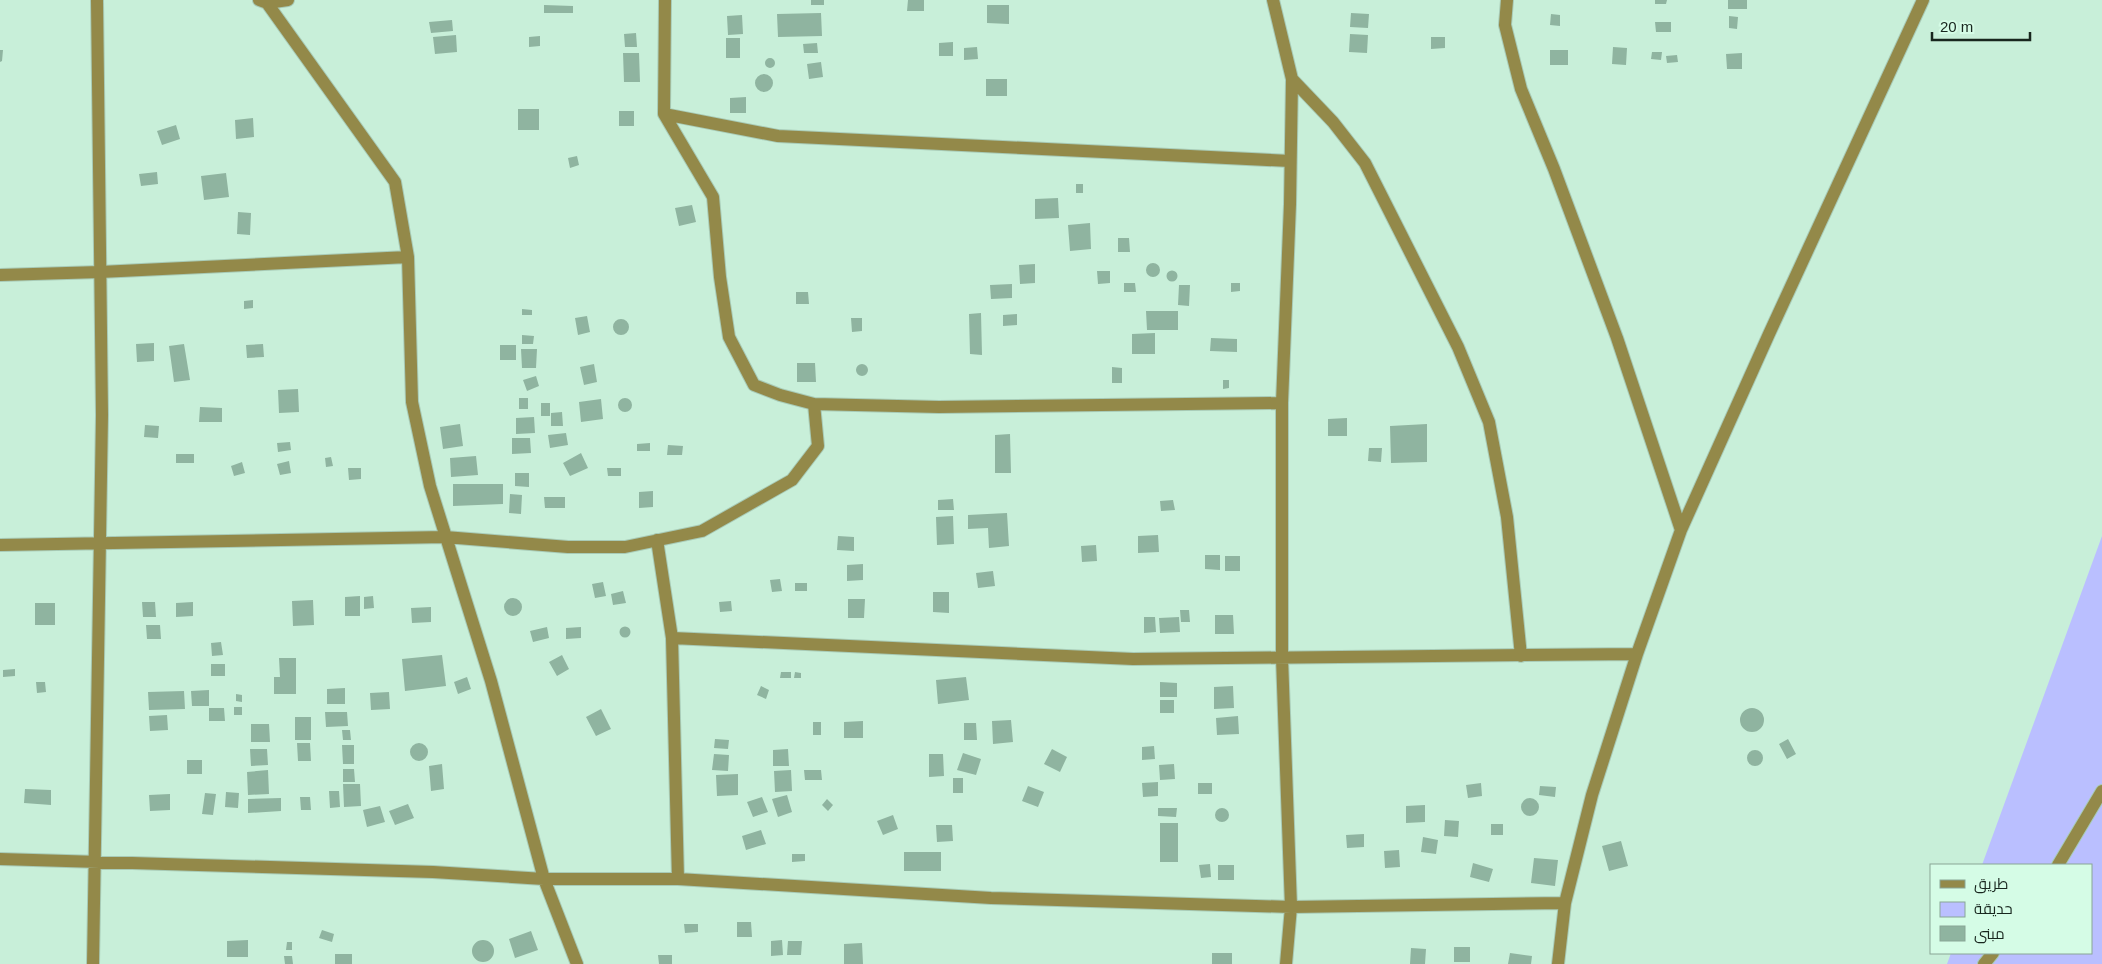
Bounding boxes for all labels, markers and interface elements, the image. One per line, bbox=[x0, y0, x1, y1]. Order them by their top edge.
scale bar bbox=[1932, 10, 2030, 42]
text: 20 m bbox=[1940, 18, 1973, 35]
legend bbox=[1930, 864, 2092, 954]
text: طريق bbox=[1974, 875, 2008, 894]
text: حديقة bbox=[1974, 900, 2013, 917]
text: مبنى bbox=[1974, 925, 2005, 944]

